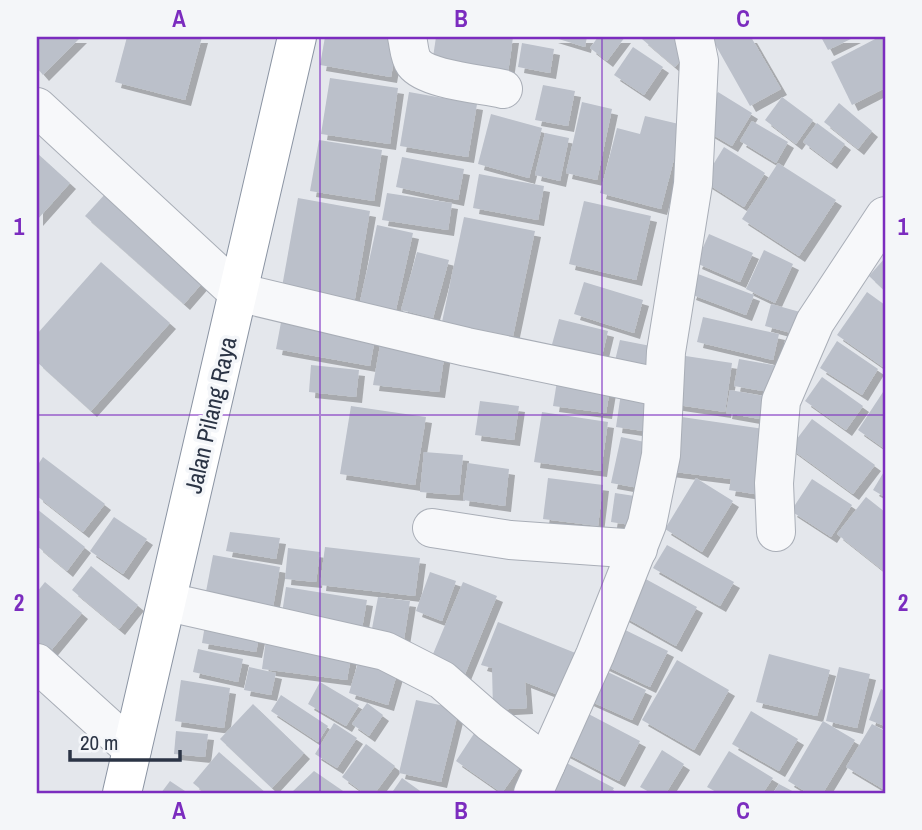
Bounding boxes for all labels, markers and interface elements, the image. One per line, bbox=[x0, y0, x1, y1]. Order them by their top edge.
text: A bbox=[172, 3, 186, 34]
text: B bbox=[454, 3, 468, 34]
text: C bbox=[736, 3, 750, 34]
text: 1 bbox=[14, 211, 25, 242]
text: 1 bbox=[898, 211, 909, 242]
street label: Jalan Pilang Raya bbox=[176, 334, 244, 496]
text: 2 bbox=[14, 587, 24, 618]
text: 2 bbox=[898, 587, 908, 618]
scale bar bbox=[70, 718, 180, 762]
text: 20 m bbox=[80, 728, 118, 757]
text: A bbox=[172, 795, 186, 826]
text: B bbox=[454, 795, 468, 826]
text: C bbox=[736, 795, 750, 826]

